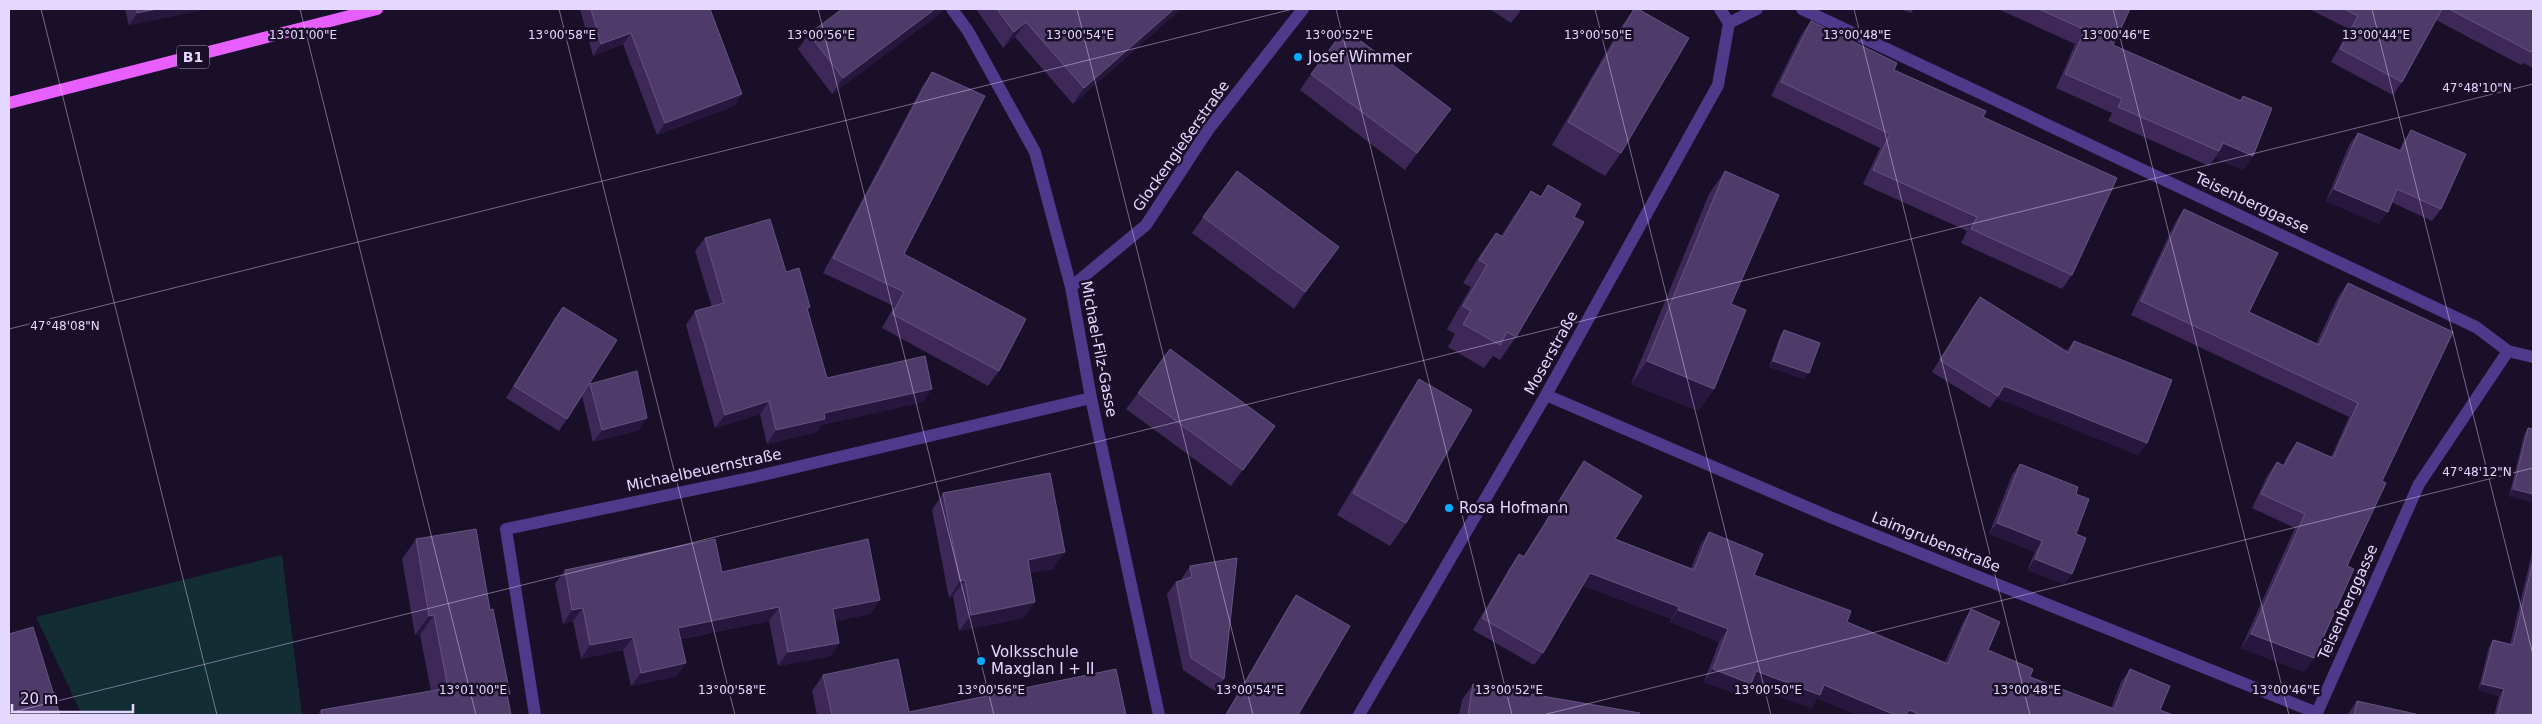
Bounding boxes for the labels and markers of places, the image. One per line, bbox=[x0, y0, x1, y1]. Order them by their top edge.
place label: Josef Wimmer bbox=[1307, 48, 1413, 66]
marker: Josef Wimmer bbox=[1292, 51, 1304, 63]
place label: Rosa Hofmann bbox=[1459, 499, 1568, 517]
marker: Rosa Hofmann bbox=[1443, 502, 1455, 514]
place label: Volksschule Maxglan I + II bbox=[991, 643, 1095, 678]
marker: Volksschule Maxglan I + II bbox=[975, 655, 987, 667]

